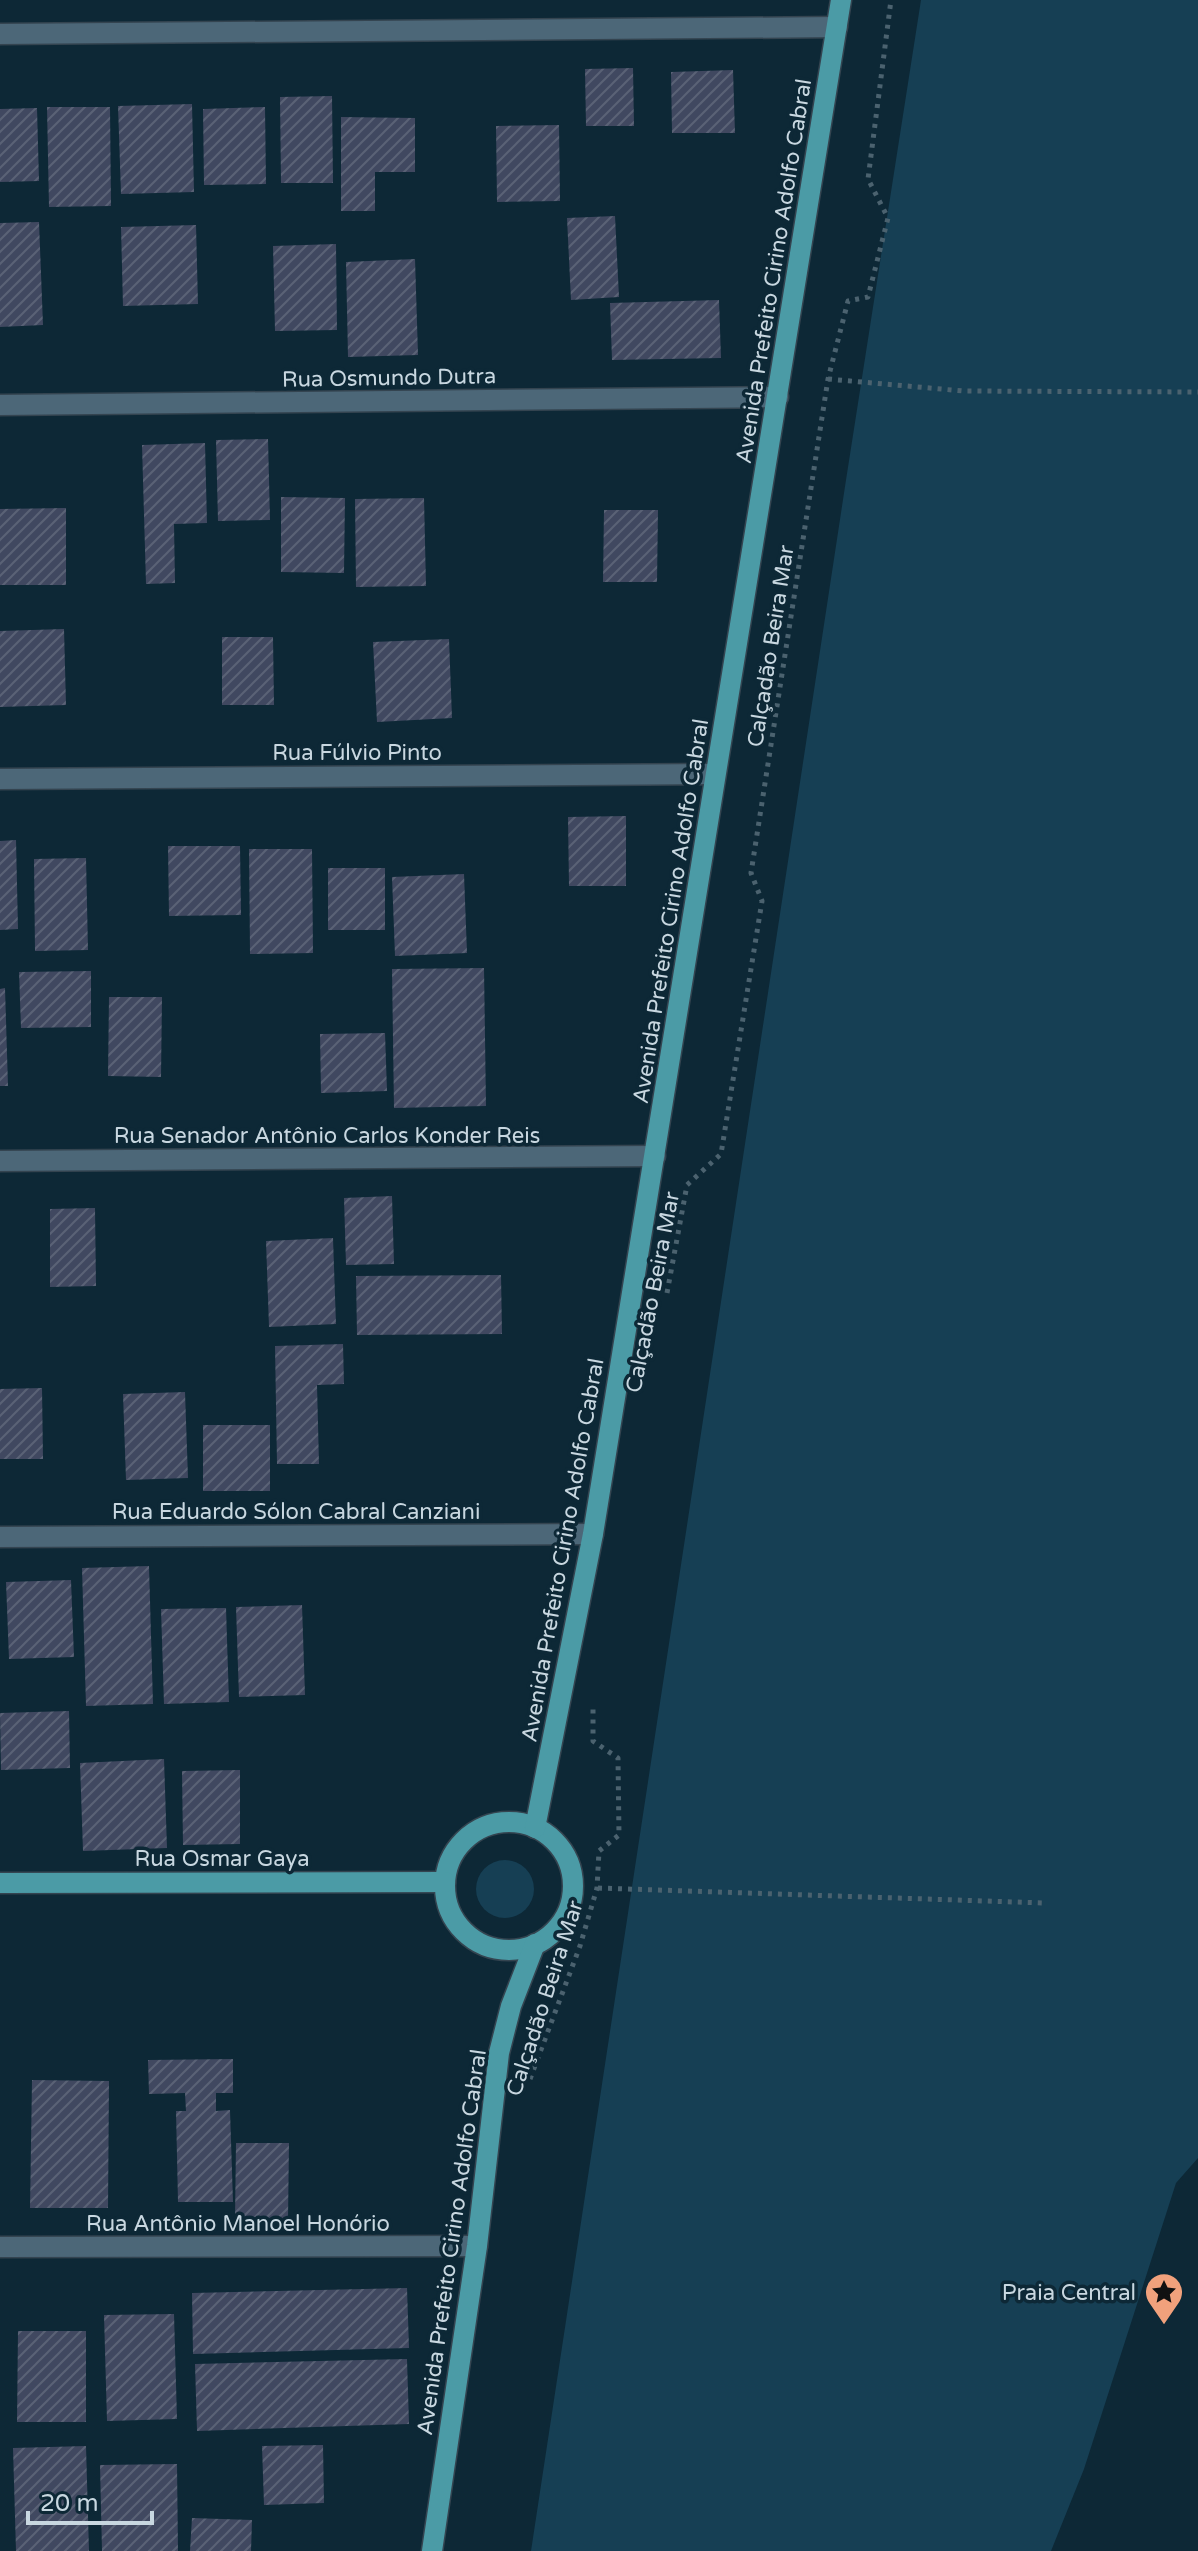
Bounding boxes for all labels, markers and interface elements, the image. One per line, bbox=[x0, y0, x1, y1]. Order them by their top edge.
street label: Avenida Prefeito Cirino Adolfo Cabral bbox=[731, 77, 817, 465]
street label: Rua Osmundo Dutra bbox=[282, 363, 496, 393]
street label: Calçadão Beira Mar bbox=[742, 543, 800, 749]
street label: Avenida Prefeito Cirino Adolfo Cabral bbox=[628, 717, 714, 1105]
street label: Rua Fúlvio Pinto bbox=[272, 740, 442, 766]
street label: Rua Senador Antônio Carlos Konder Reis bbox=[114, 1123, 540, 1149]
street label: Calçadão Beira Mar bbox=[621, 1189, 685, 1395]
street label: Avenida Prefeito Cirino Adolfo Cabral bbox=[516, 1356, 610, 1744]
street label: Rua Eduardo Sólon Cabral Canziani bbox=[112, 1499, 480, 1525]
street label: Rua Osmar Gaya bbox=[134, 1846, 310, 1872]
street label: Calçadão Beira Mar bbox=[501, 1897, 589, 2099]
street label: Avenida Prefeito Cirino Adolfo Cabral bbox=[412, 2048, 492, 2437]
street label: Rua Antônio Manoel Honório bbox=[86, 2211, 390, 2237]
place icon: Praia Central bbox=[1143, 2271, 1185, 2326]
place label: Praia Central bbox=[1002, 2280, 1136, 2306]
scale bar bbox=[28, 2475, 152, 2525]
text: 20 m bbox=[40, 2489, 98, 2518]

